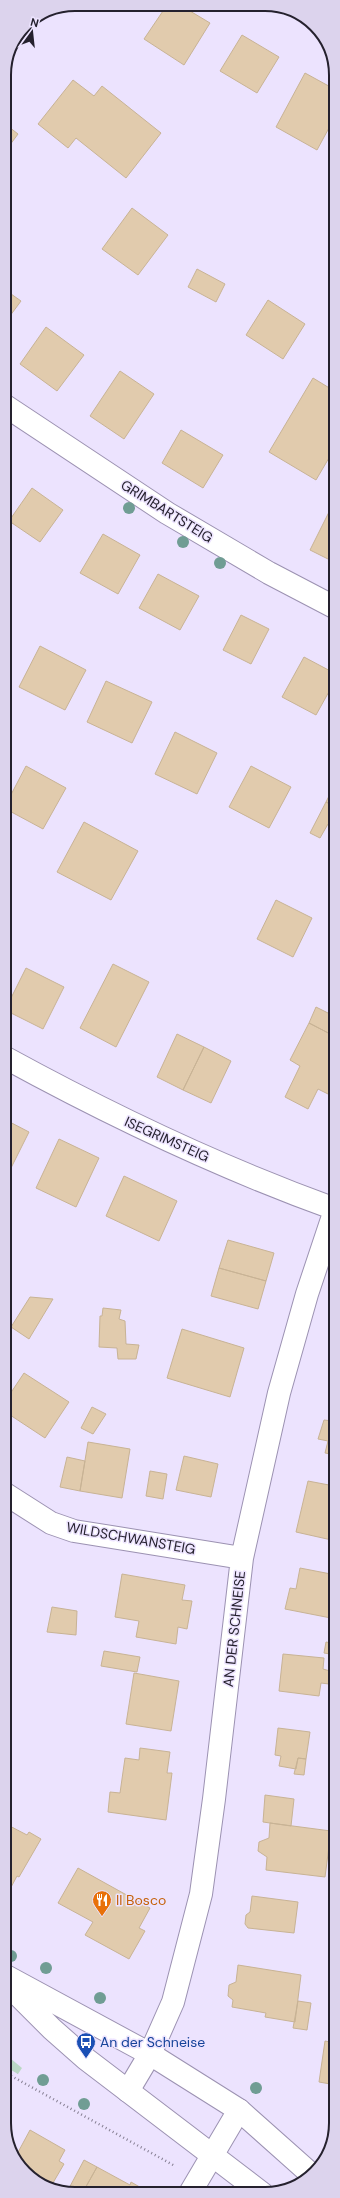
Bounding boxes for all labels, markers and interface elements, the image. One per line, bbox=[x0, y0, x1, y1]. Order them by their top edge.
north arrow bbox=[12, 12, 52, 52]
text: N bbox=[29, 15, 40, 30]
street label: GRIMBARTSTEIG bbox=[118, 476, 216, 546]
street label: ISEGRIMSTEIG bbox=[122, 1112, 212, 1166]
street label: WILDSCHWANSTEIG bbox=[65, 1518, 197, 1558]
street label: AN DER SCHNEISE bbox=[219, 1570, 249, 1688]
restaurant icon: Il Bosco bbox=[91, 1889, 113, 1917]
place label: Il Bosco bbox=[116, 1891, 166, 1909]
bus stop icon: An der Schneise bbox=[75, 2031, 97, 2059]
place label: An der Schneise bbox=[100, 2033, 205, 2051]

